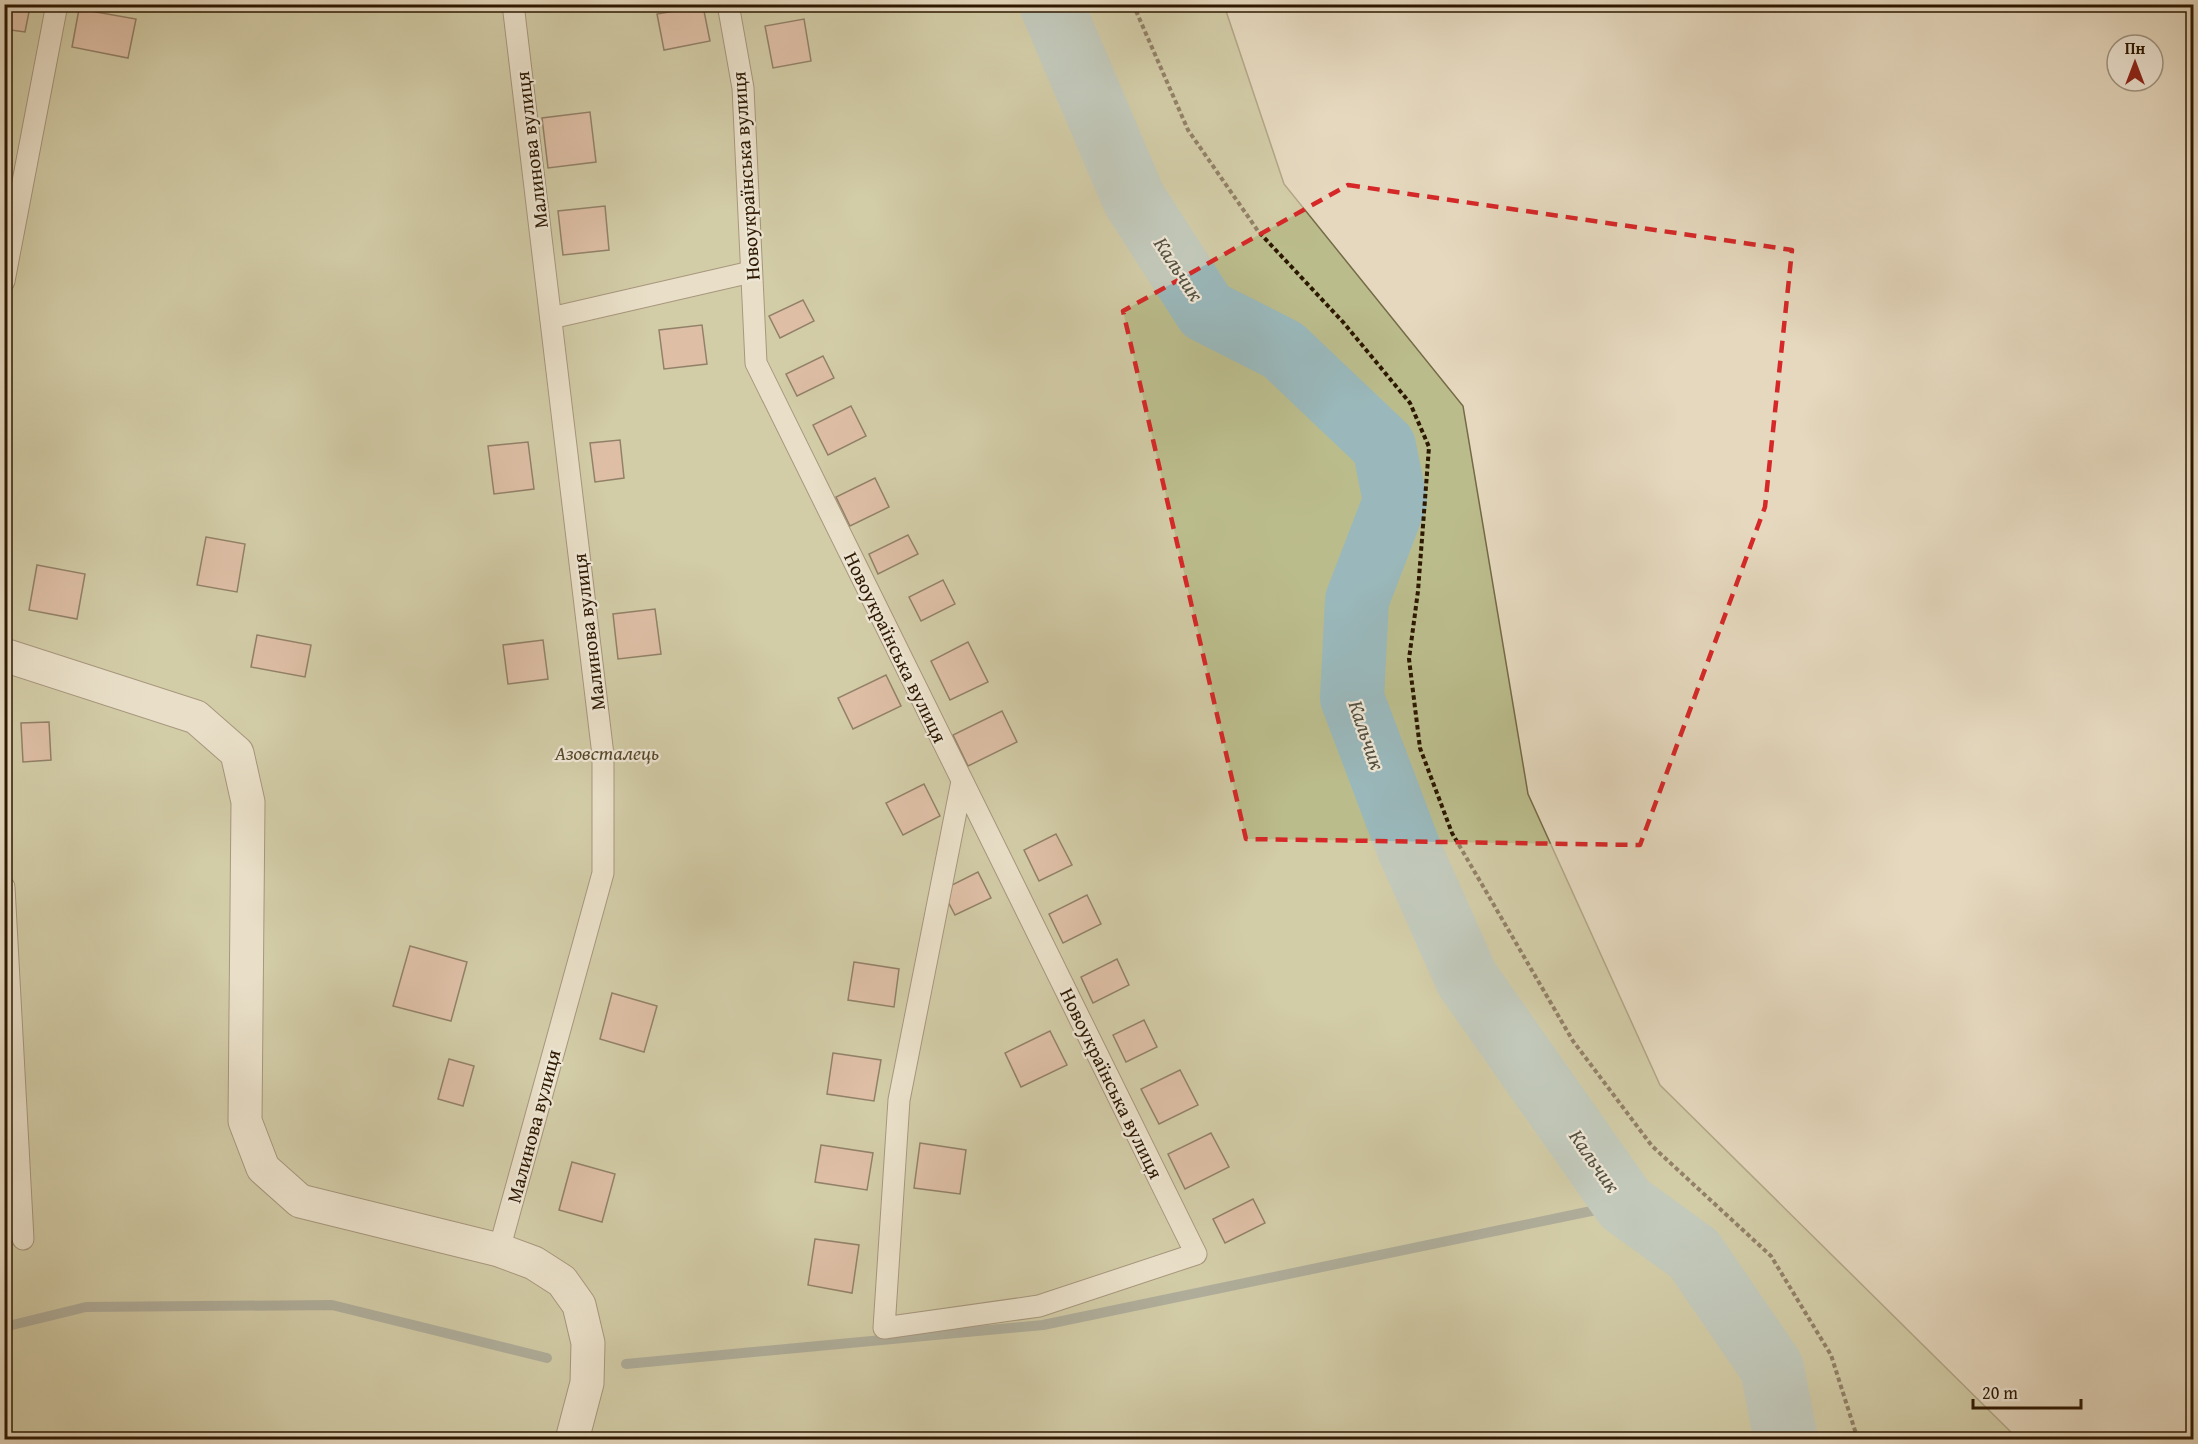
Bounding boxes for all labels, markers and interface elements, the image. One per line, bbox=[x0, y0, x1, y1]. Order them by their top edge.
north arrow bbox=[2105, 33, 2165, 93]
text: Пн bbox=[2125, 36, 2145, 60]
street label: Малинова вулиця bbox=[507, 70, 555, 230]
street label: Новоукраїнська вулиця bbox=[723, 71, 767, 281]
water label: Кальчик bbox=[1146, 230, 1212, 308]
street label: Новоукраїнська вулиця bbox=[837, 547, 955, 747]
street label: Малинова вулиця bbox=[564, 552, 612, 712]
water label: Кальчик bbox=[1341, 696, 1393, 774]
park label: Азовсталець bbox=[554, 738, 659, 767]
street label: Новоукраїнська вулиця bbox=[1053, 983, 1171, 1183]
street label: Малинова вулиця bbox=[499, 1046, 567, 1206]
water label: Кальчик bbox=[1562, 1123, 1628, 1199]
scale bar bbox=[1973, 1372, 2081, 1410]
text: 20 m bbox=[1982, 1379, 2018, 1406]

